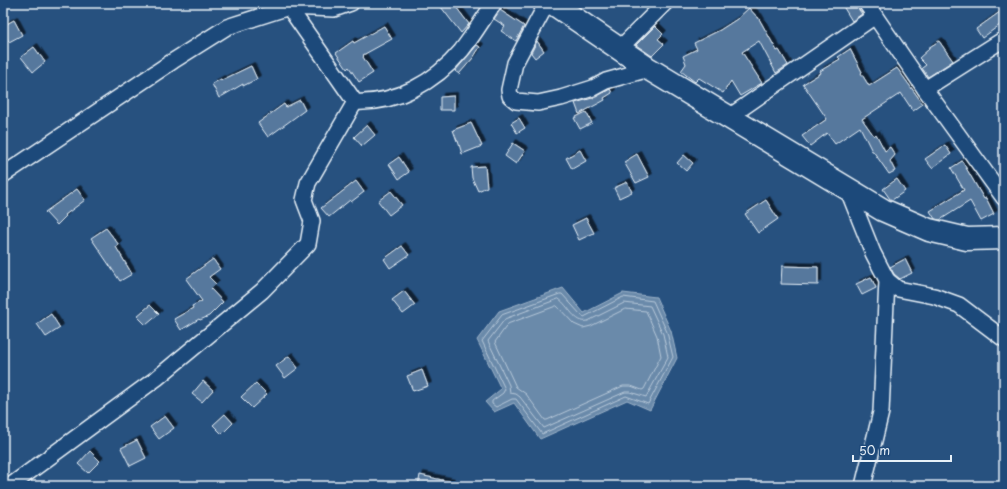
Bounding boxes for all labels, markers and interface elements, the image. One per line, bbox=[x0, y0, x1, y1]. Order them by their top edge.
scale bar bbox=[853, 437, 951, 463]
text: 50 m bbox=[859, 441, 890, 459]

